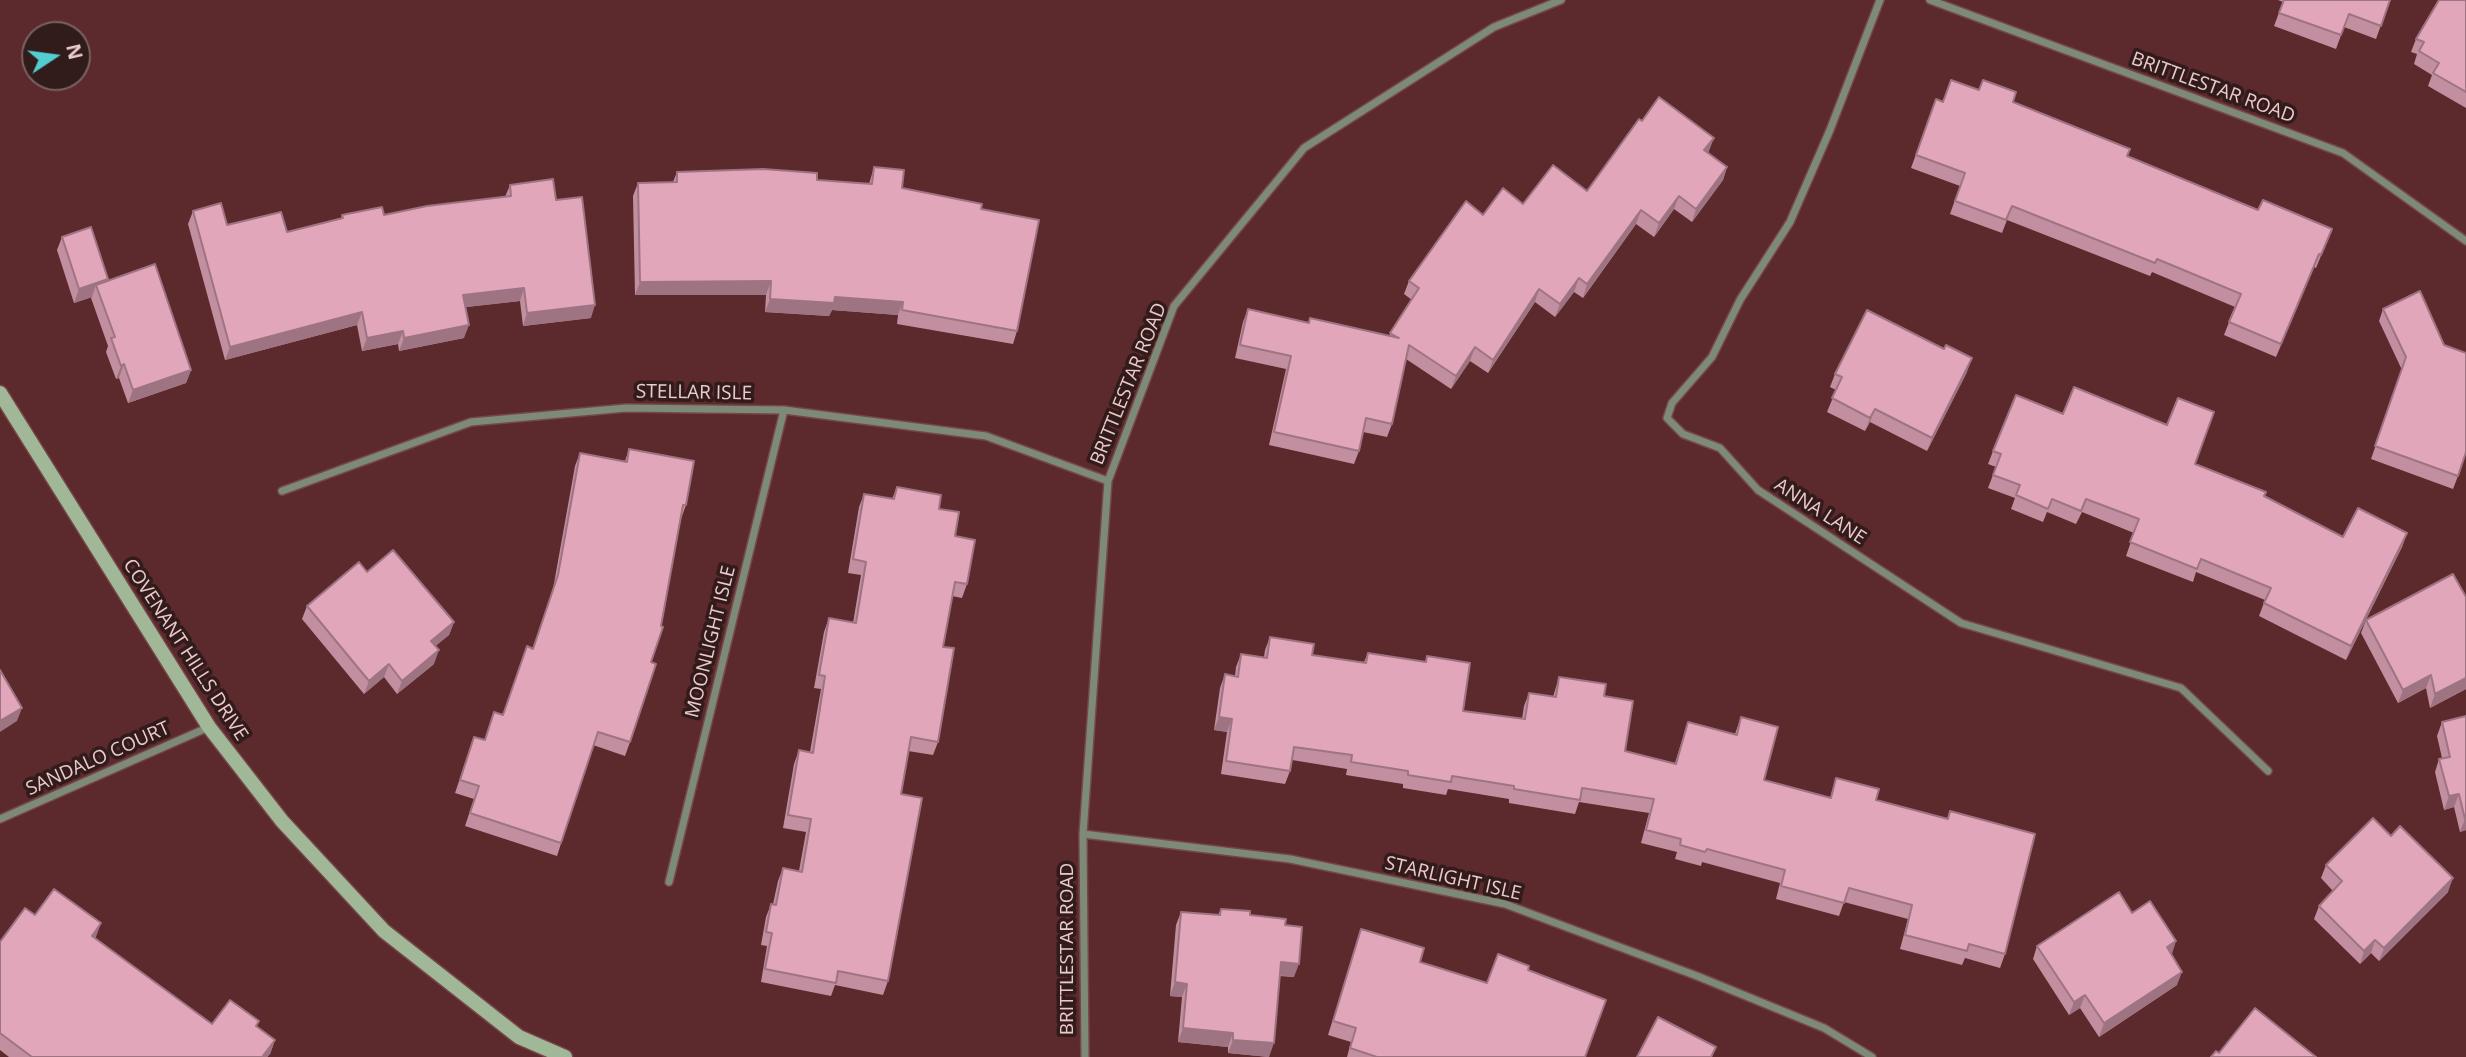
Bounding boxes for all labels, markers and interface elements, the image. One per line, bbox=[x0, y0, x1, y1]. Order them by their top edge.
north arrow bbox=[21, 21, 91, 91]
text: N bbox=[60, 41, 89, 62]
street label: BRITTLESTAR ROAD bbox=[2128, 48, 2298, 128]
street label: BRITTLESTAR ROAD bbox=[1086, 300, 1172, 468]
street label: STELLAR ISLE bbox=[636, 381, 752, 405]
street label: ANNA LANE bbox=[1770, 474, 1870, 550]
street label: COVENANT HILLS DRIVE bbox=[118, 555, 252, 745]
street label: MOONLIGHT ISLE bbox=[681, 564, 741, 720]
street label: SANDALO COURT bbox=[23, 717, 173, 801]
street label: STARLIGHT ISLE bbox=[1383, 852, 1523, 906]
street label: BRITTLESTAR ROAD bbox=[1057, 863, 1079, 1035]

